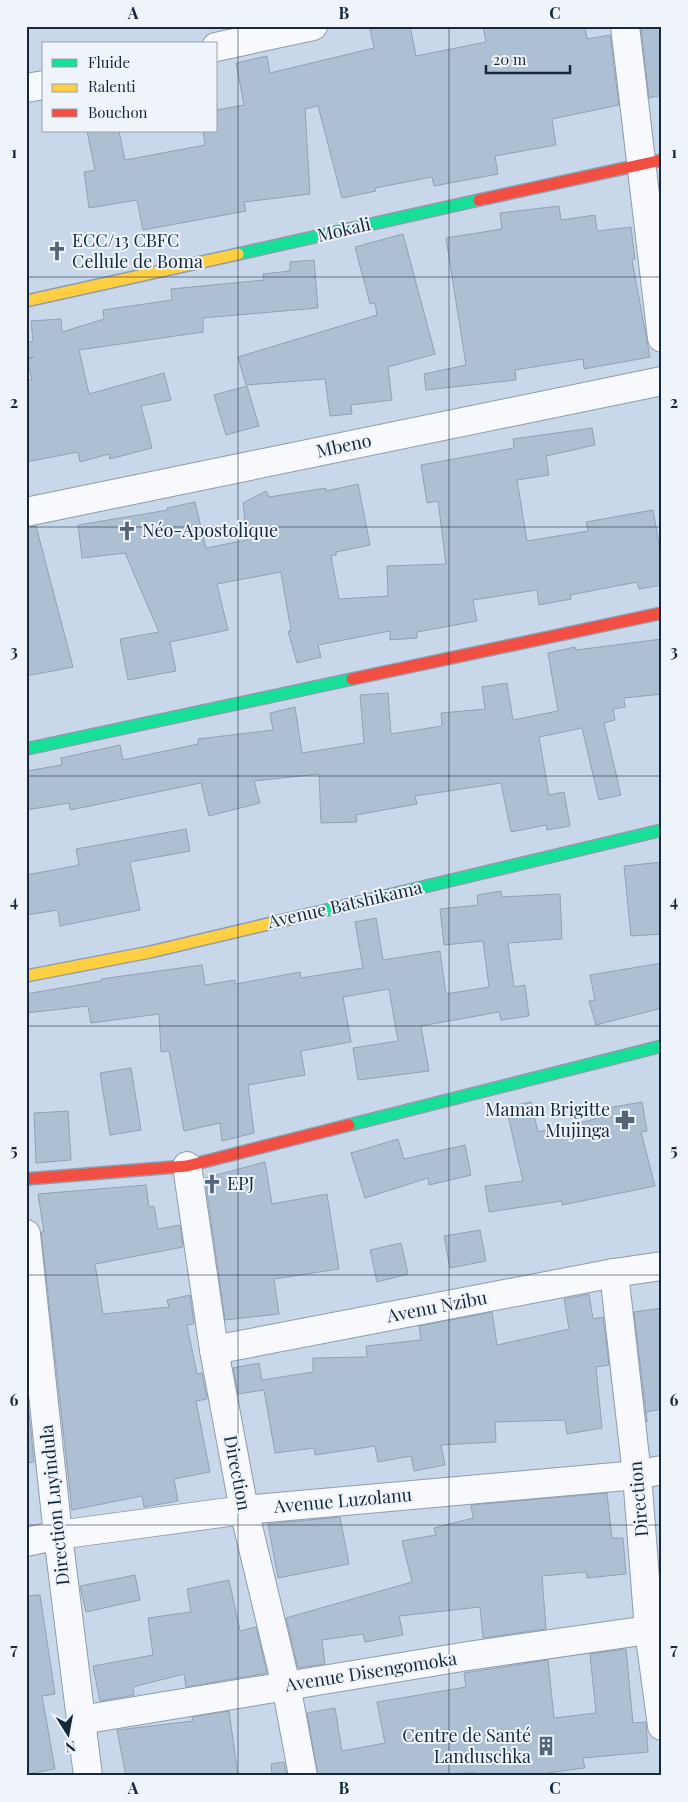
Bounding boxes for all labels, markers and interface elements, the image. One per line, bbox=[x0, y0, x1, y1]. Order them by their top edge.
text: A bbox=[127, 2, 139, 23]
text: B bbox=[339, 2, 350, 23]
text: C bbox=[549, 2, 561, 23]
legend bbox=[42, 42, 218, 132]
scale bar bbox=[486, 42, 569, 74]
text: 20 m bbox=[493, 49, 527, 69]
text: Fluide bbox=[88, 52, 130, 72]
text: Ralenti bbox=[88, 76, 136, 96]
text: Bouchon bbox=[88, 102, 148, 122]
text: 1 bbox=[11, 141, 17, 162]
text: 1 bbox=[671, 141, 677, 162]
street label: Mokali bbox=[315, 211, 373, 247]
place label: ECC/13 CBFC Cellule de Boma bbox=[72, 228, 203, 273]
church icon: ECC/13 CBFC Cellule de Boma bbox=[46, 240, 68, 262]
text: 2 bbox=[10, 391, 18, 412]
text: 2 bbox=[670, 391, 678, 412]
street label: Mbeno bbox=[314, 427, 374, 463]
place label: Néo-Apostolique bbox=[142, 518, 278, 542]
church icon: Néo-Apostolique bbox=[116, 520, 138, 542]
text: 3 bbox=[10, 640, 18, 661]
text: 3 bbox=[670, 640, 678, 661]
street label: Avenue Batshikama bbox=[264, 875, 424, 934]
text: 4 bbox=[10, 890, 18, 911]
text: 4 bbox=[670, 890, 678, 911]
place label: Maman Brigitte Mujinga bbox=[485, 1097, 610, 1142]
pharmacy icon: Maman Brigitte Mujinga bbox=[614, 1109, 636, 1131]
text: 5 bbox=[10, 1139, 18, 1160]
text: 5 bbox=[670, 1139, 678, 1160]
place label: EPJ bbox=[227, 1171, 254, 1195]
church icon: EPJ bbox=[201, 1173, 223, 1195]
street label: Avenu Nzibu bbox=[384, 1284, 489, 1328]
text: 6 bbox=[10, 1389, 19, 1410]
text: 6 bbox=[670, 1389, 679, 1410]
street label: Direction Luyindula bbox=[34, 1423, 74, 1587]
street label: Direction bbox=[219, 1433, 257, 1513]
street label: Direction bbox=[623, 1460, 653, 1538]
street label: Avenue Luzolanu bbox=[272, 1482, 413, 1518]
text: 7 bbox=[10, 1638, 18, 1659]
text: 7 bbox=[670, 1638, 678, 1659]
street label: Avenue Disengomoka bbox=[282, 1646, 458, 1697]
north arrow bbox=[42, 1710, 92, 1760]
place label: Centre de Santé Landuschka bbox=[402, 1723, 531, 1768]
building icon: Centre de Santé Landuschka bbox=[535, 1735, 557, 1757]
text: N bbox=[64, 1737, 77, 1758]
text: A bbox=[127, 1777, 139, 1798]
text: B bbox=[339, 1777, 350, 1798]
text: C bbox=[549, 1777, 561, 1798]

